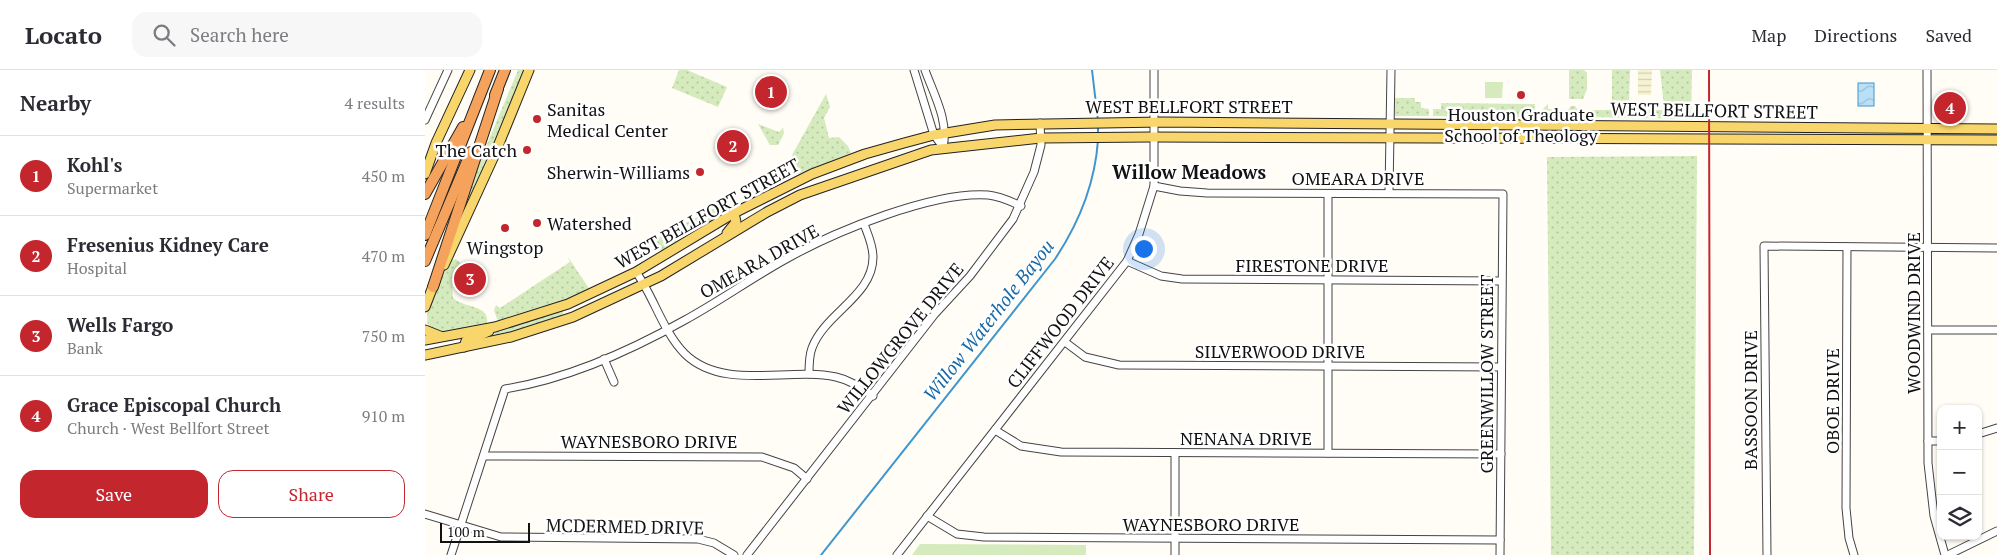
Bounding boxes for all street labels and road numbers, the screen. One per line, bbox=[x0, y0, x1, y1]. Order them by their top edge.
street label: WEST BELLFORT STREET bbox=[1085, 94, 1293, 118]
street label: WEST BELLFORT STREET bbox=[1610, 96, 1818, 124]
street label: WEST BELLFORT STREET bbox=[611, 152, 803, 274]
street label: OMEARA DRIVE bbox=[1292, 166, 1424, 190]
street label: OMEARA DRIVE bbox=[695, 218, 823, 304]
street label: WOODWIND DRIVE bbox=[1901, 232, 1925, 394]
street label: CLIFFWOOD DRIVE bbox=[1001, 251, 1119, 393]
street label: FIRESTONE DRIVE bbox=[1235, 253, 1389, 277]
street label: WILLOWGROVE DRIVE bbox=[832, 257, 968, 419]
street label: GREENWILLOW STREET bbox=[1474, 275, 1498, 473]
street label: BASSOON DRIVE bbox=[1738, 330, 1762, 470]
street label: SILVERWOOD DRIVE bbox=[1195, 339, 1365, 363]
street label: OBOE DRIVE bbox=[1820, 348, 1844, 454]
street label: NENANA DRIVE bbox=[1180, 426, 1312, 450]
street label: WAYNESBORO DRIVE bbox=[560, 429, 738, 453]
street label: WAYNESBORO DRIVE bbox=[1122, 512, 1300, 536]
street label: MCDERMED DRIVE bbox=[546, 513, 704, 539]

